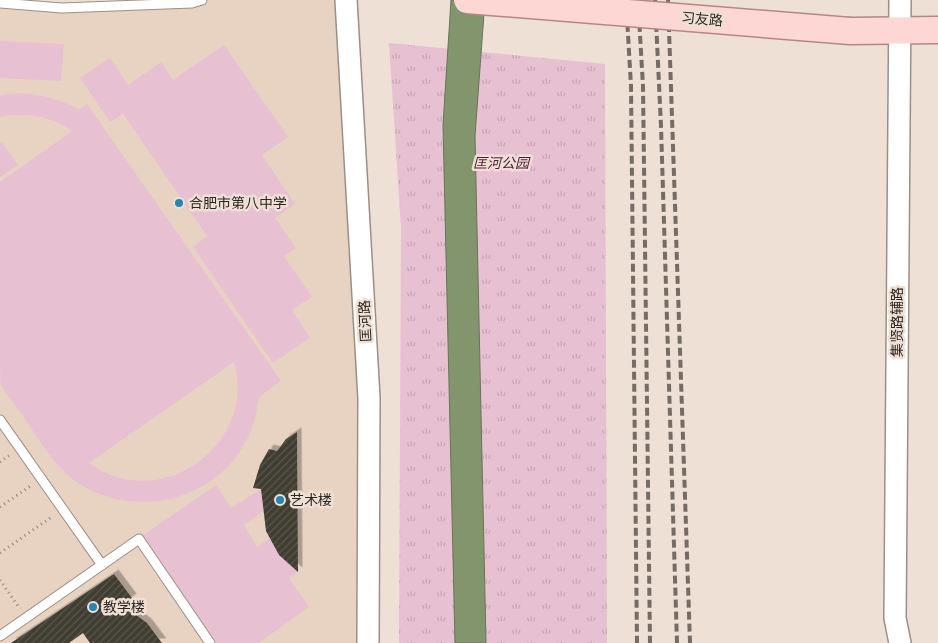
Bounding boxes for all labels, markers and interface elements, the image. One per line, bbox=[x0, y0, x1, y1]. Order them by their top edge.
street label: 习友路 bbox=[680, 6, 724, 30]
park label: 匡河公园 bbox=[473, 152, 531, 172]
place label: 合肥市第八中学 bbox=[189, 192, 287, 212]
marker: 合肥市第八中学 bbox=[173, 197, 185, 209]
street label: 集贤路辅路 bbox=[886, 287, 906, 357]
street label: 匡河路 bbox=[353, 300, 375, 343]
place label: 艺术楼 bbox=[290, 489, 332, 509]
marker: 艺术楼 bbox=[274, 494, 286, 506]
place label: 教学楼 bbox=[103, 596, 145, 616]
marker: 教学楼 bbox=[87, 601, 99, 613]

